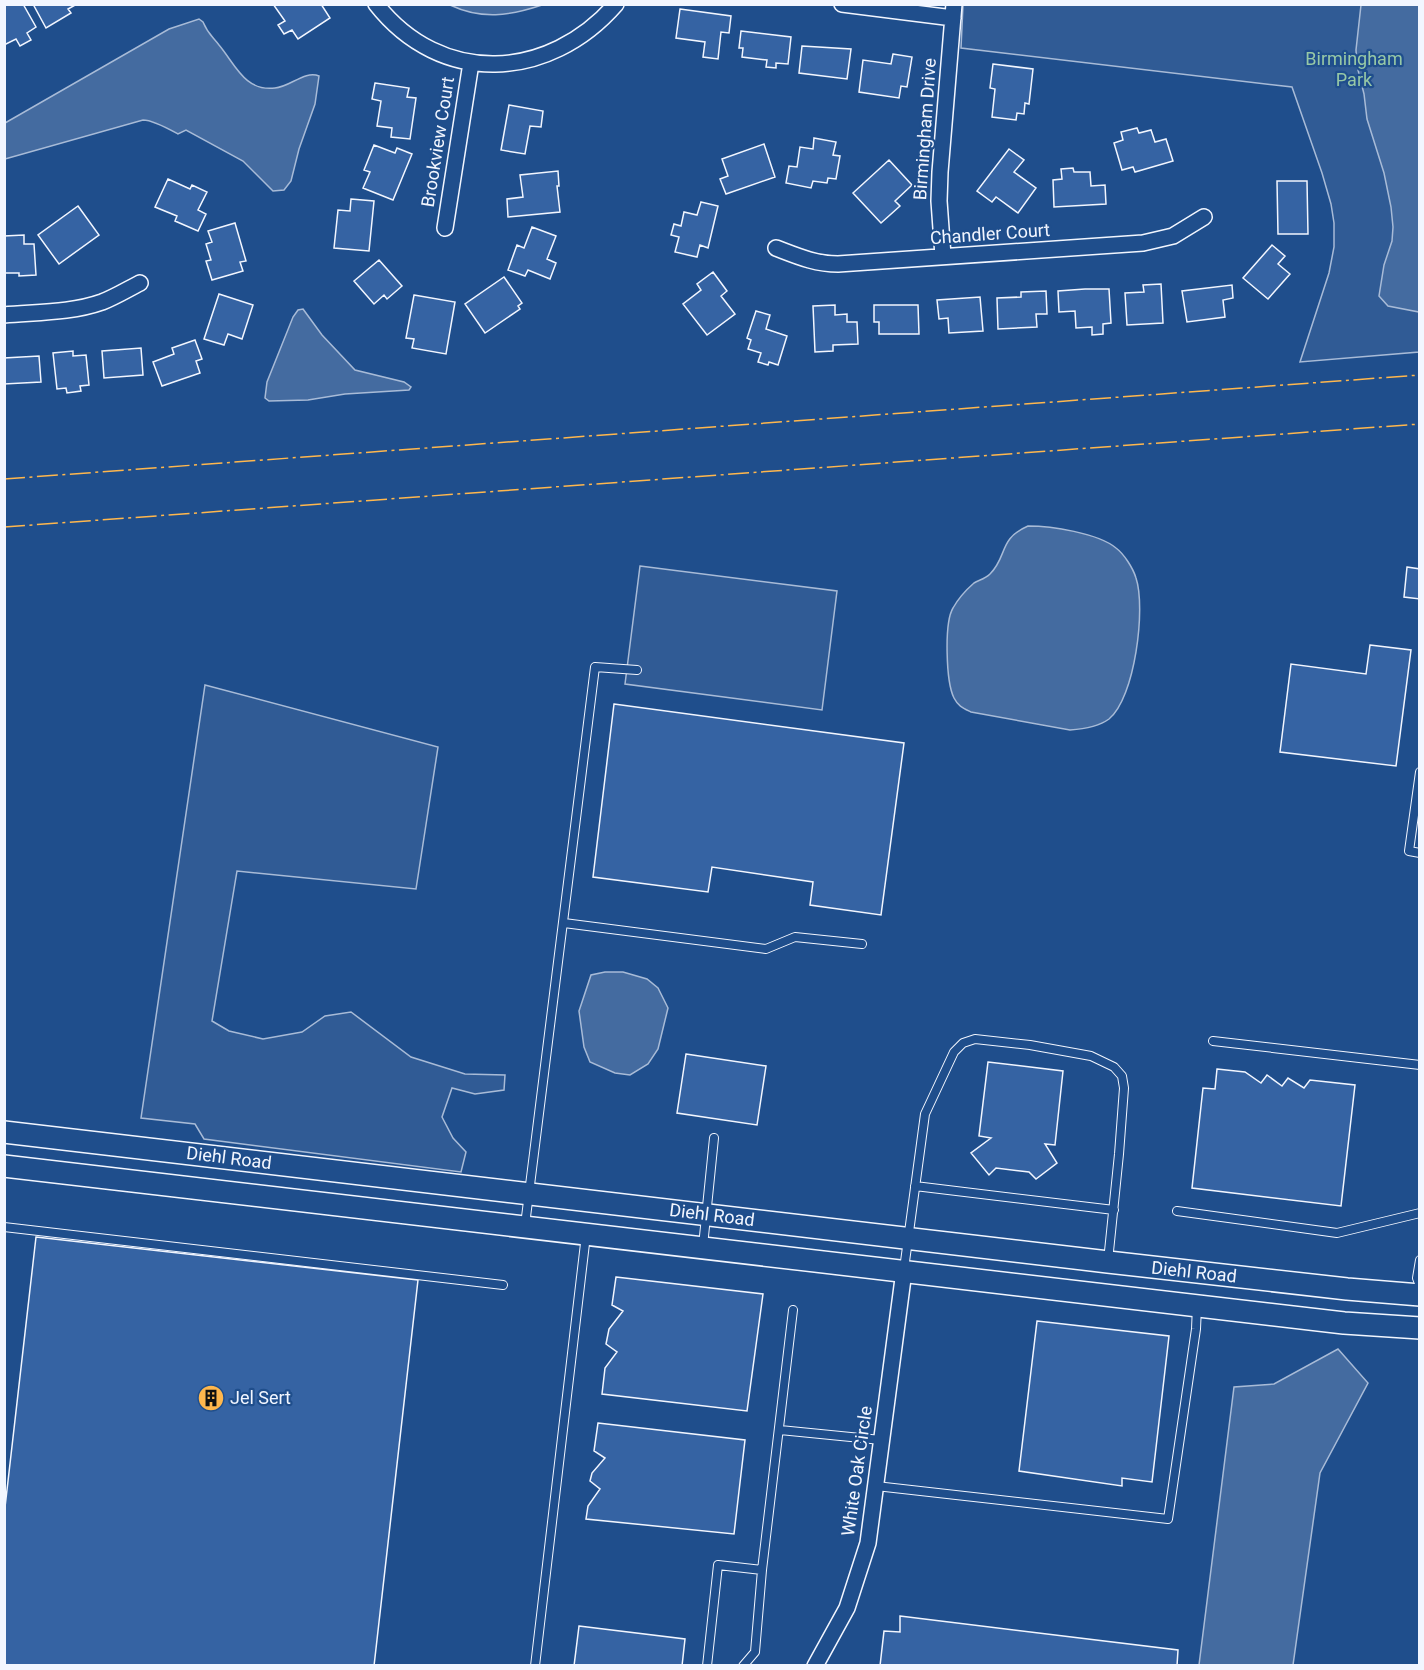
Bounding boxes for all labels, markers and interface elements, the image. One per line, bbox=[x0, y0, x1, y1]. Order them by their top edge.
park label: Birmingham Park bbox=[1305, 48, 1403, 90]
street label: Birmingham Drive bbox=[909, 57, 940, 201]
street label: Brookview Court bbox=[417, 75, 458, 209]
street label: Chandler Court bbox=[929, 219, 1051, 248]
street label: Diehl Road bbox=[185, 1142, 273, 1173]
street label: Diehl Road bbox=[668, 1199, 756, 1230]
street label: Diehl Road bbox=[1150, 1257, 1238, 1286]
building icon: Jel Sert bbox=[196, 1383, 226, 1413]
place label: Jel Sert bbox=[230, 1387, 291, 1408]
street label: White Oak Circle bbox=[837, 1404, 876, 1537]

